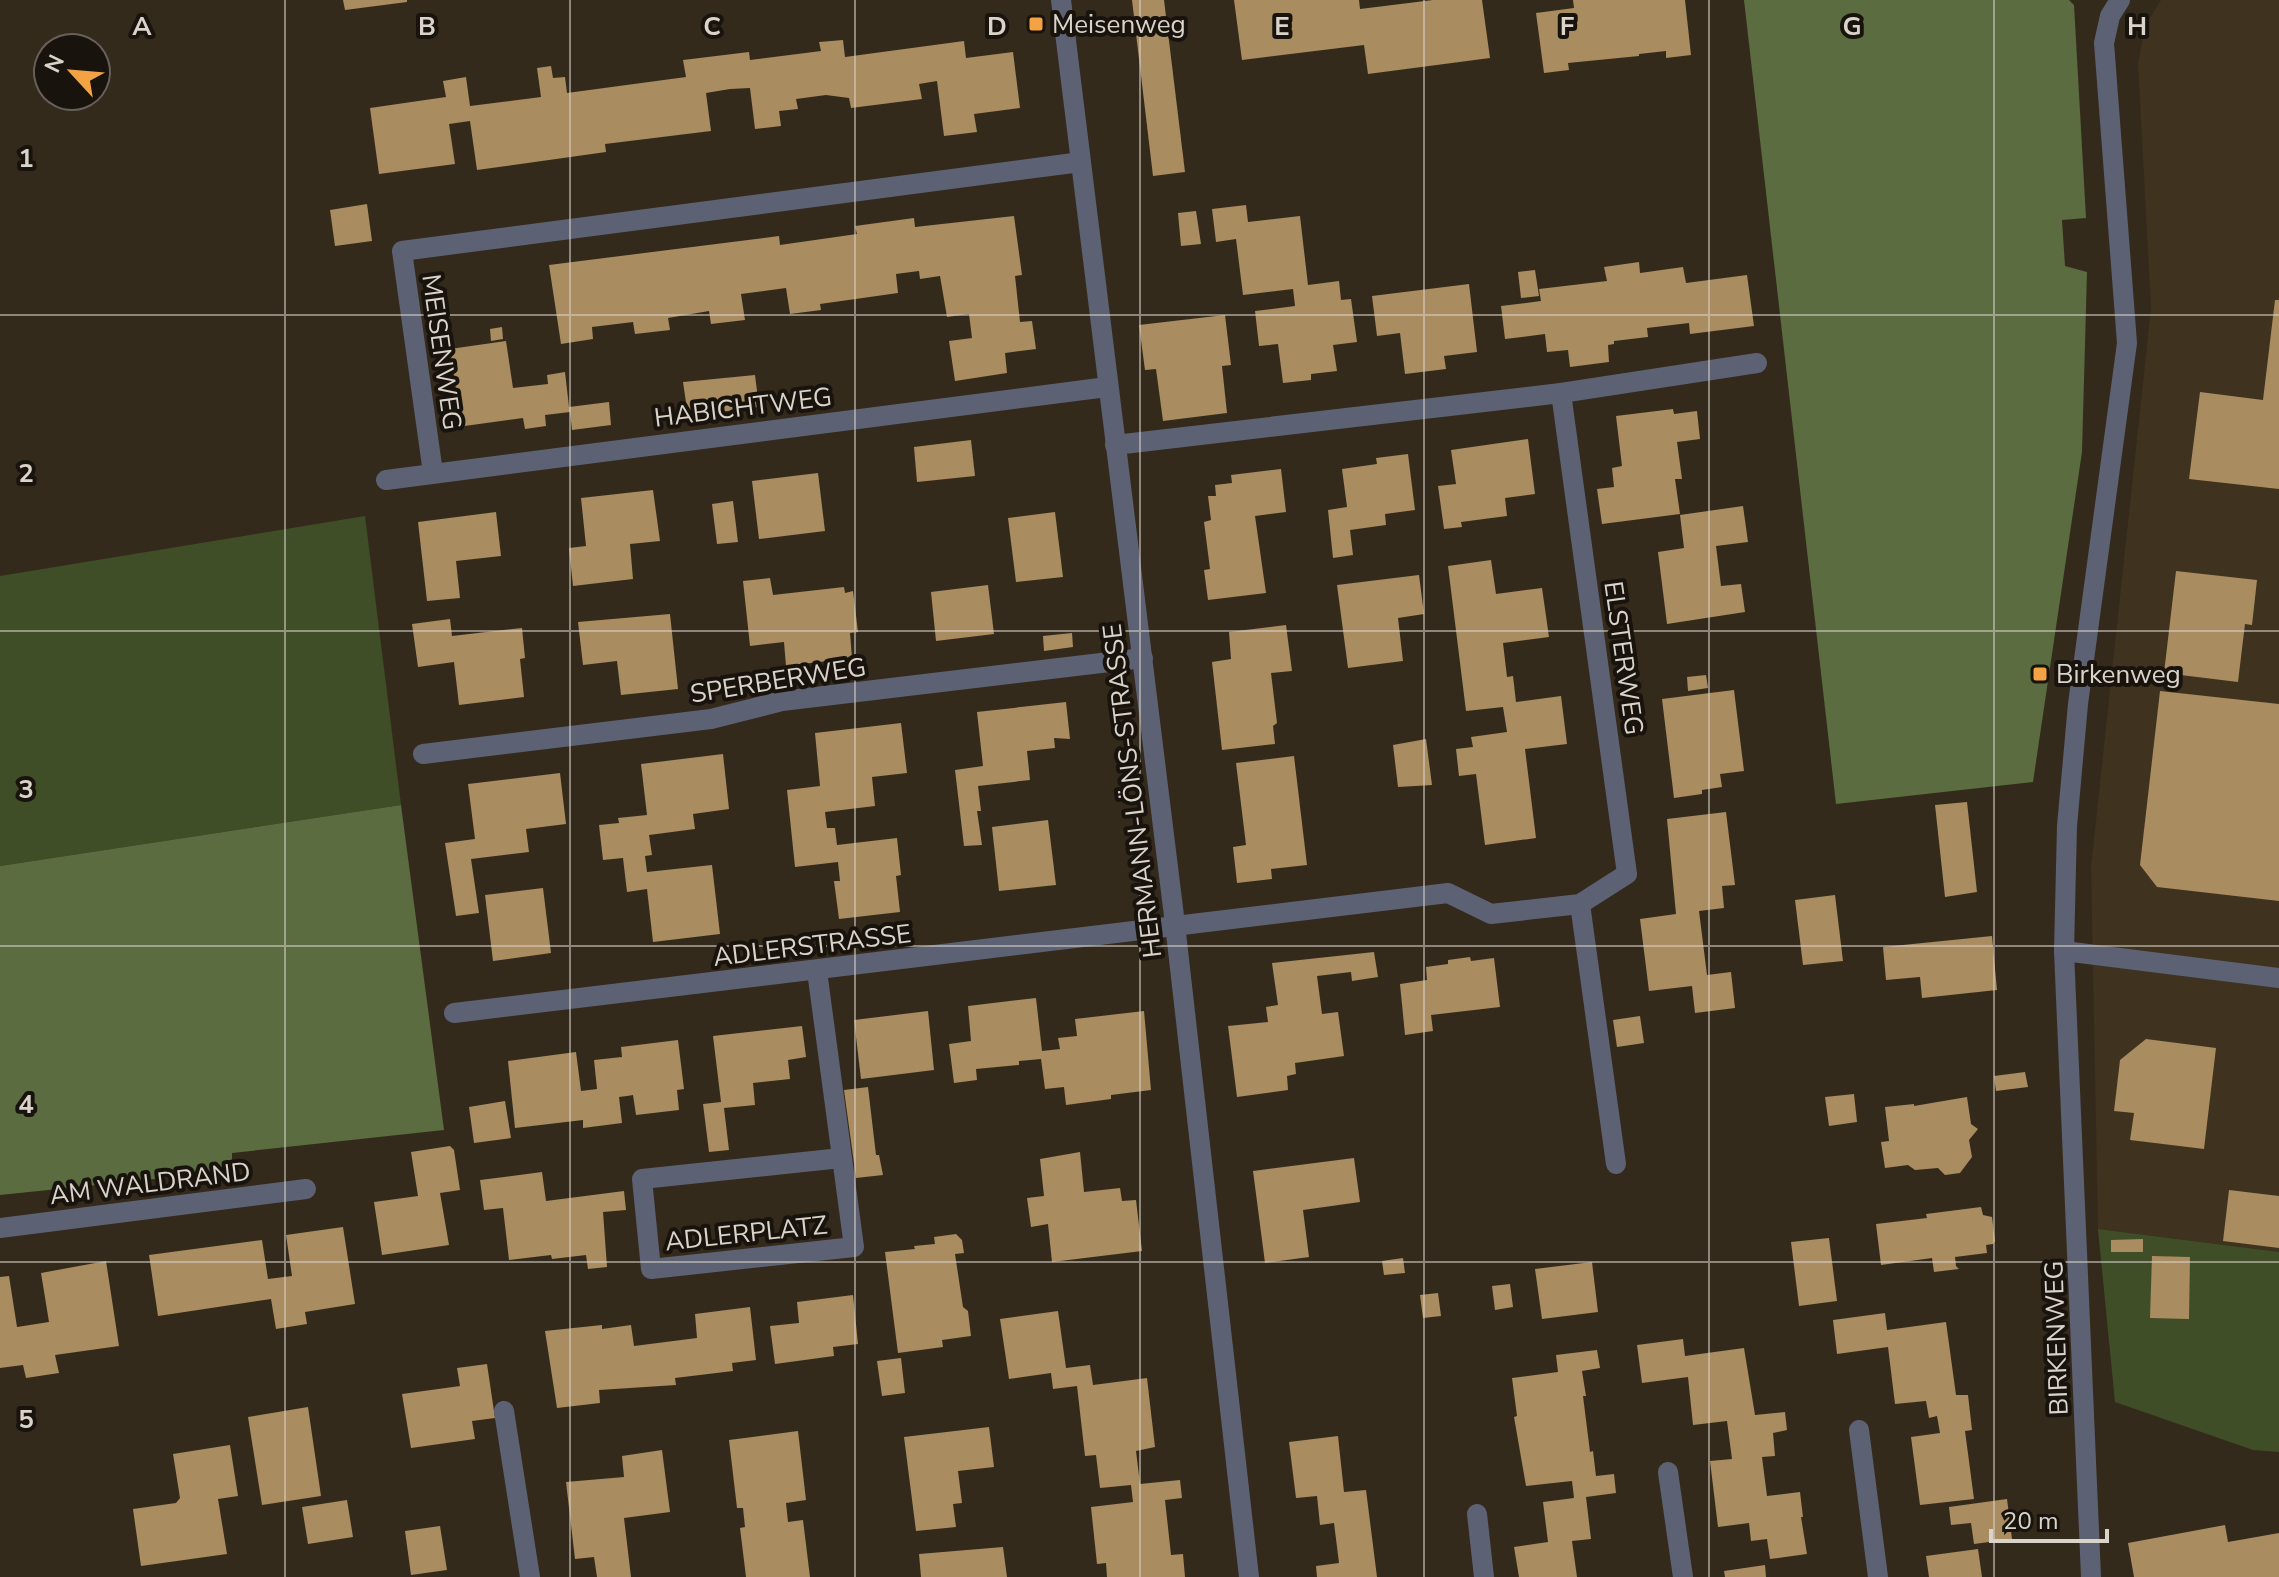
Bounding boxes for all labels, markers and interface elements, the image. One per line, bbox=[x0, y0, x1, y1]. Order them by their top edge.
place label: Meisenweg bbox=[1052, 7, 1186, 42]
text: A bbox=[132, 9, 152, 44]
text: B bbox=[418, 9, 436, 44]
text: C bbox=[703, 9, 721, 44]
text: D bbox=[987, 9, 1007, 44]
text: E bbox=[1274, 9, 1290, 44]
text: F bbox=[1560, 9, 1574, 44]
text: G bbox=[1842, 9, 1862, 44]
text: H bbox=[2127, 9, 2147, 44]
marker: Meisenweg bbox=[1027, 15, 1045, 33]
north arrow bbox=[32, 32, 112, 112]
text: N bbox=[38, 50, 72, 78]
text: 1 bbox=[18, 141, 34, 176]
street label: MEISENWEG bbox=[413, 272, 470, 432]
street label: HABICHTWEG bbox=[652, 379, 834, 436]
text: 2 bbox=[18, 456, 34, 491]
street label: ELSTERWEG bbox=[1595, 579, 1652, 737]
street label: HERMANN-LÖNS-STRASSE bbox=[1095, 622, 1170, 960]
street label: SPERBERWEG bbox=[688, 649, 868, 712]
place label: Birkenweg bbox=[2056, 657, 2181, 692]
marker: Birkenweg bbox=[2031, 665, 2049, 683]
text: 3 bbox=[18, 772, 34, 807]
street label: ADLERSTRASSE bbox=[711, 916, 913, 975]
text: 4 bbox=[18, 1087, 34, 1122]
street label: AM WALDRAND bbox=[48, 1154, 252, 1213]
street label: ADLERPLATZ bbox=[663, 1208, 829, 1259]
street label: BIRKENWEG bbox=[2036, 1260, 2077, 1416]
text: 5 bbox=[18, 1402, 34, 1437]
scale bar bbox=[1991, 1493, 2107, 1543]
text: 20 m bbox=[2003, 1505, 2059, 1537]

